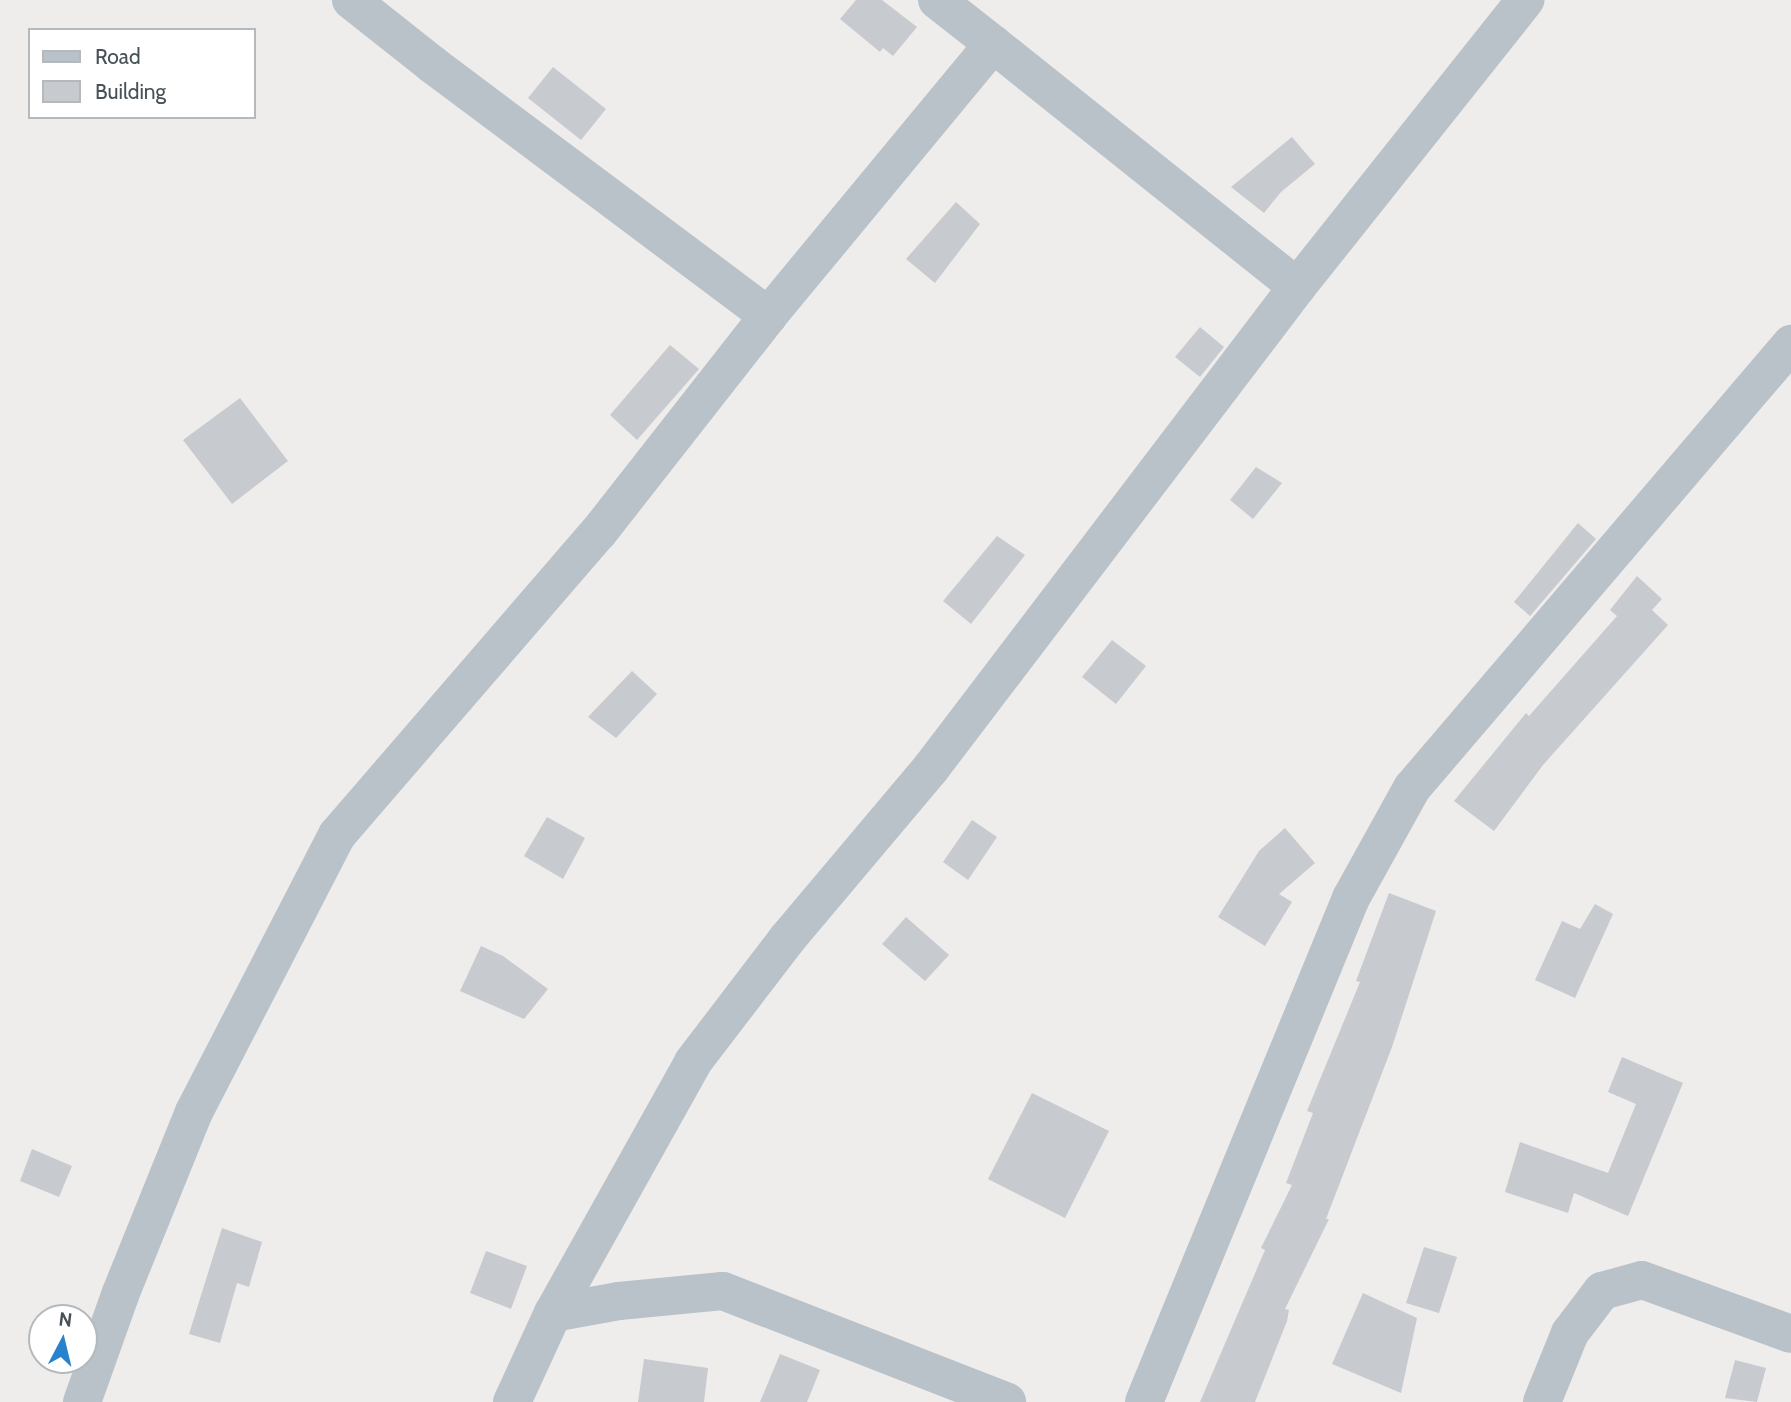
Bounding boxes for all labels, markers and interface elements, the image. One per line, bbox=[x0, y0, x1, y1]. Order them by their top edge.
legend bbox=[28, 28, 256, 119]
text: Road bbox=[95, 44, 141, 69]
text: Building bbox=[95, 79, 166, 104]
north arrow bbox=[28, 1304, 98, 1374]
text: N bbox=[57, 1307, 73, 1332]

